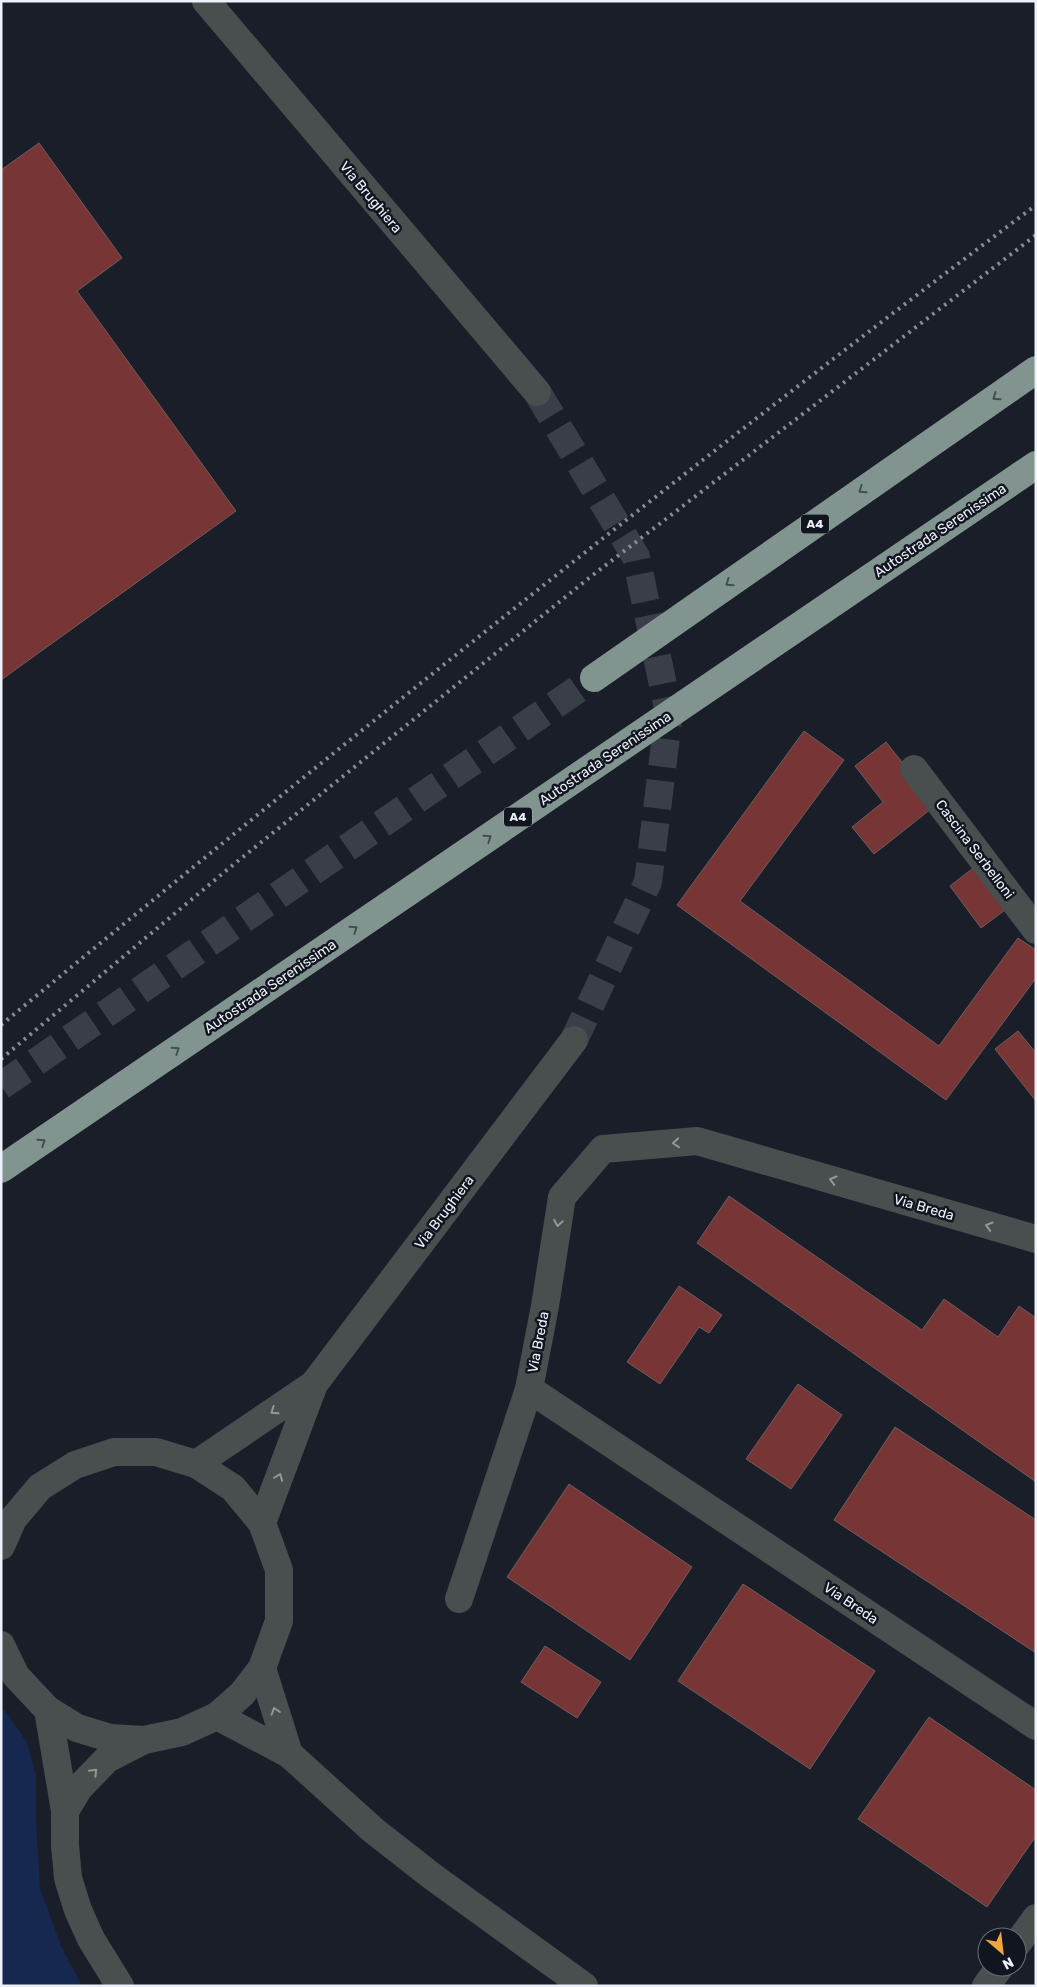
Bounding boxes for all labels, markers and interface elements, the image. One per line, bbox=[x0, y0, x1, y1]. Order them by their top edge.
street label: Via Brughiera bbox=[336, 158, 405, 236]
one-way arrow bbox=[992, 391, 1002, 400]
street label: Autostrada Serenissima bbox=[871, 480, 1010, 581]
one-way arrow bbox=[859, 484, 868, 493]
road number: A4 bbox=[801, 514, 829, 534]
one-way arrow bbox=[725, 577, 735, 586]
street label: Autostrada Serenissima bbox=[536, 708, 675, 809]
street label: Cascina Serbelloni bbox=[932, 796, 1017, 902]
road number: A4 bbox=[504, 808, 532, 826]
one-way arrow bbox=[482, 835, 492, 844]
one-way arrow bbox=[348, 926, 357, 935]
street label: Autostrada Serenissima bbox=[201, 936, 340, 1037]
one-way arrow bbox=[170, 1047, 180, 1056]
one-way arrow bbox=[672, 1137, 680, 1148]
one-way arrow bbox=[36, 1138, 45, 1148]
street label: Via Brughiera bbox=[411, 1172, 478, 1252]
one-way arrow bbox=[829, 1176, 837, 1186]
street label: Via Breda bbox=[892, 1191, 956, 1224]
one-way arrow bbox=[553, 1219, 564, 1227]
one-way arrow bbox=[985, 1221, 994, 1231]
street label: Via Breda bbox=[524, 1310, 553, 1374]
one-way arrow bbox=[270, 1405, 279, 1414]
one-way arrow bbox=[273, 1474, 283, 1482]
street label: Via Breda bbox=[820, 1579, 881, 1628]
one-way arrow bbox=[271, 1707, 281, 1715]
one-way arrow bbox=[88, 1768, 97, 1777]
north arrow bbox=[977, 1927, 1027, 1977]
text: N bbox=[999, 1953, 1016, 1973]

